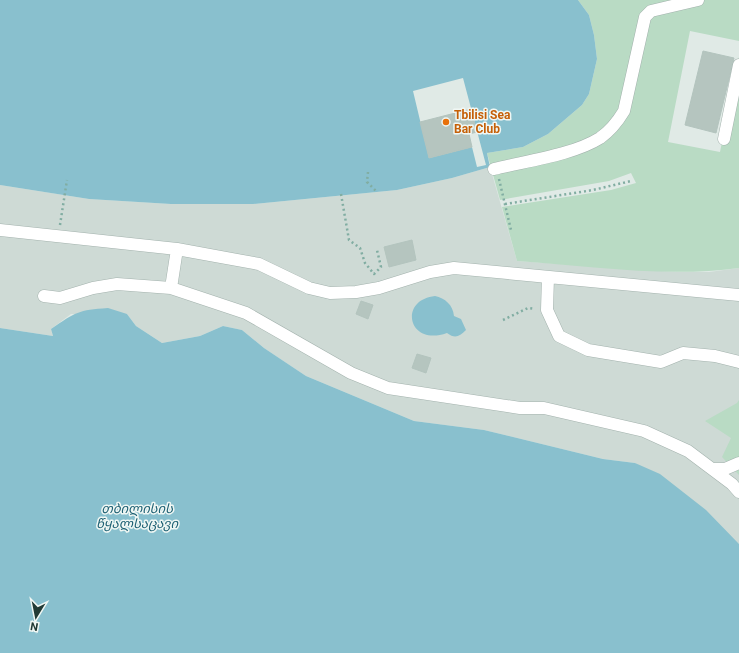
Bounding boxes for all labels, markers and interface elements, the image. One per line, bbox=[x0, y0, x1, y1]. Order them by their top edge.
place label: Tbilisi Sea Bar Club bbox=[454, 108, 511, 136]
marker: Tbilisi Sea Bar Club bbox=[441, 117, 451, 127]
water label: თბილისის წყალსაცავი bbox=[96, 501, 179, 532]
north arrow bbox=[16, 597, 56, 637]
text: N bbox=[29, 619, 39, 633]

